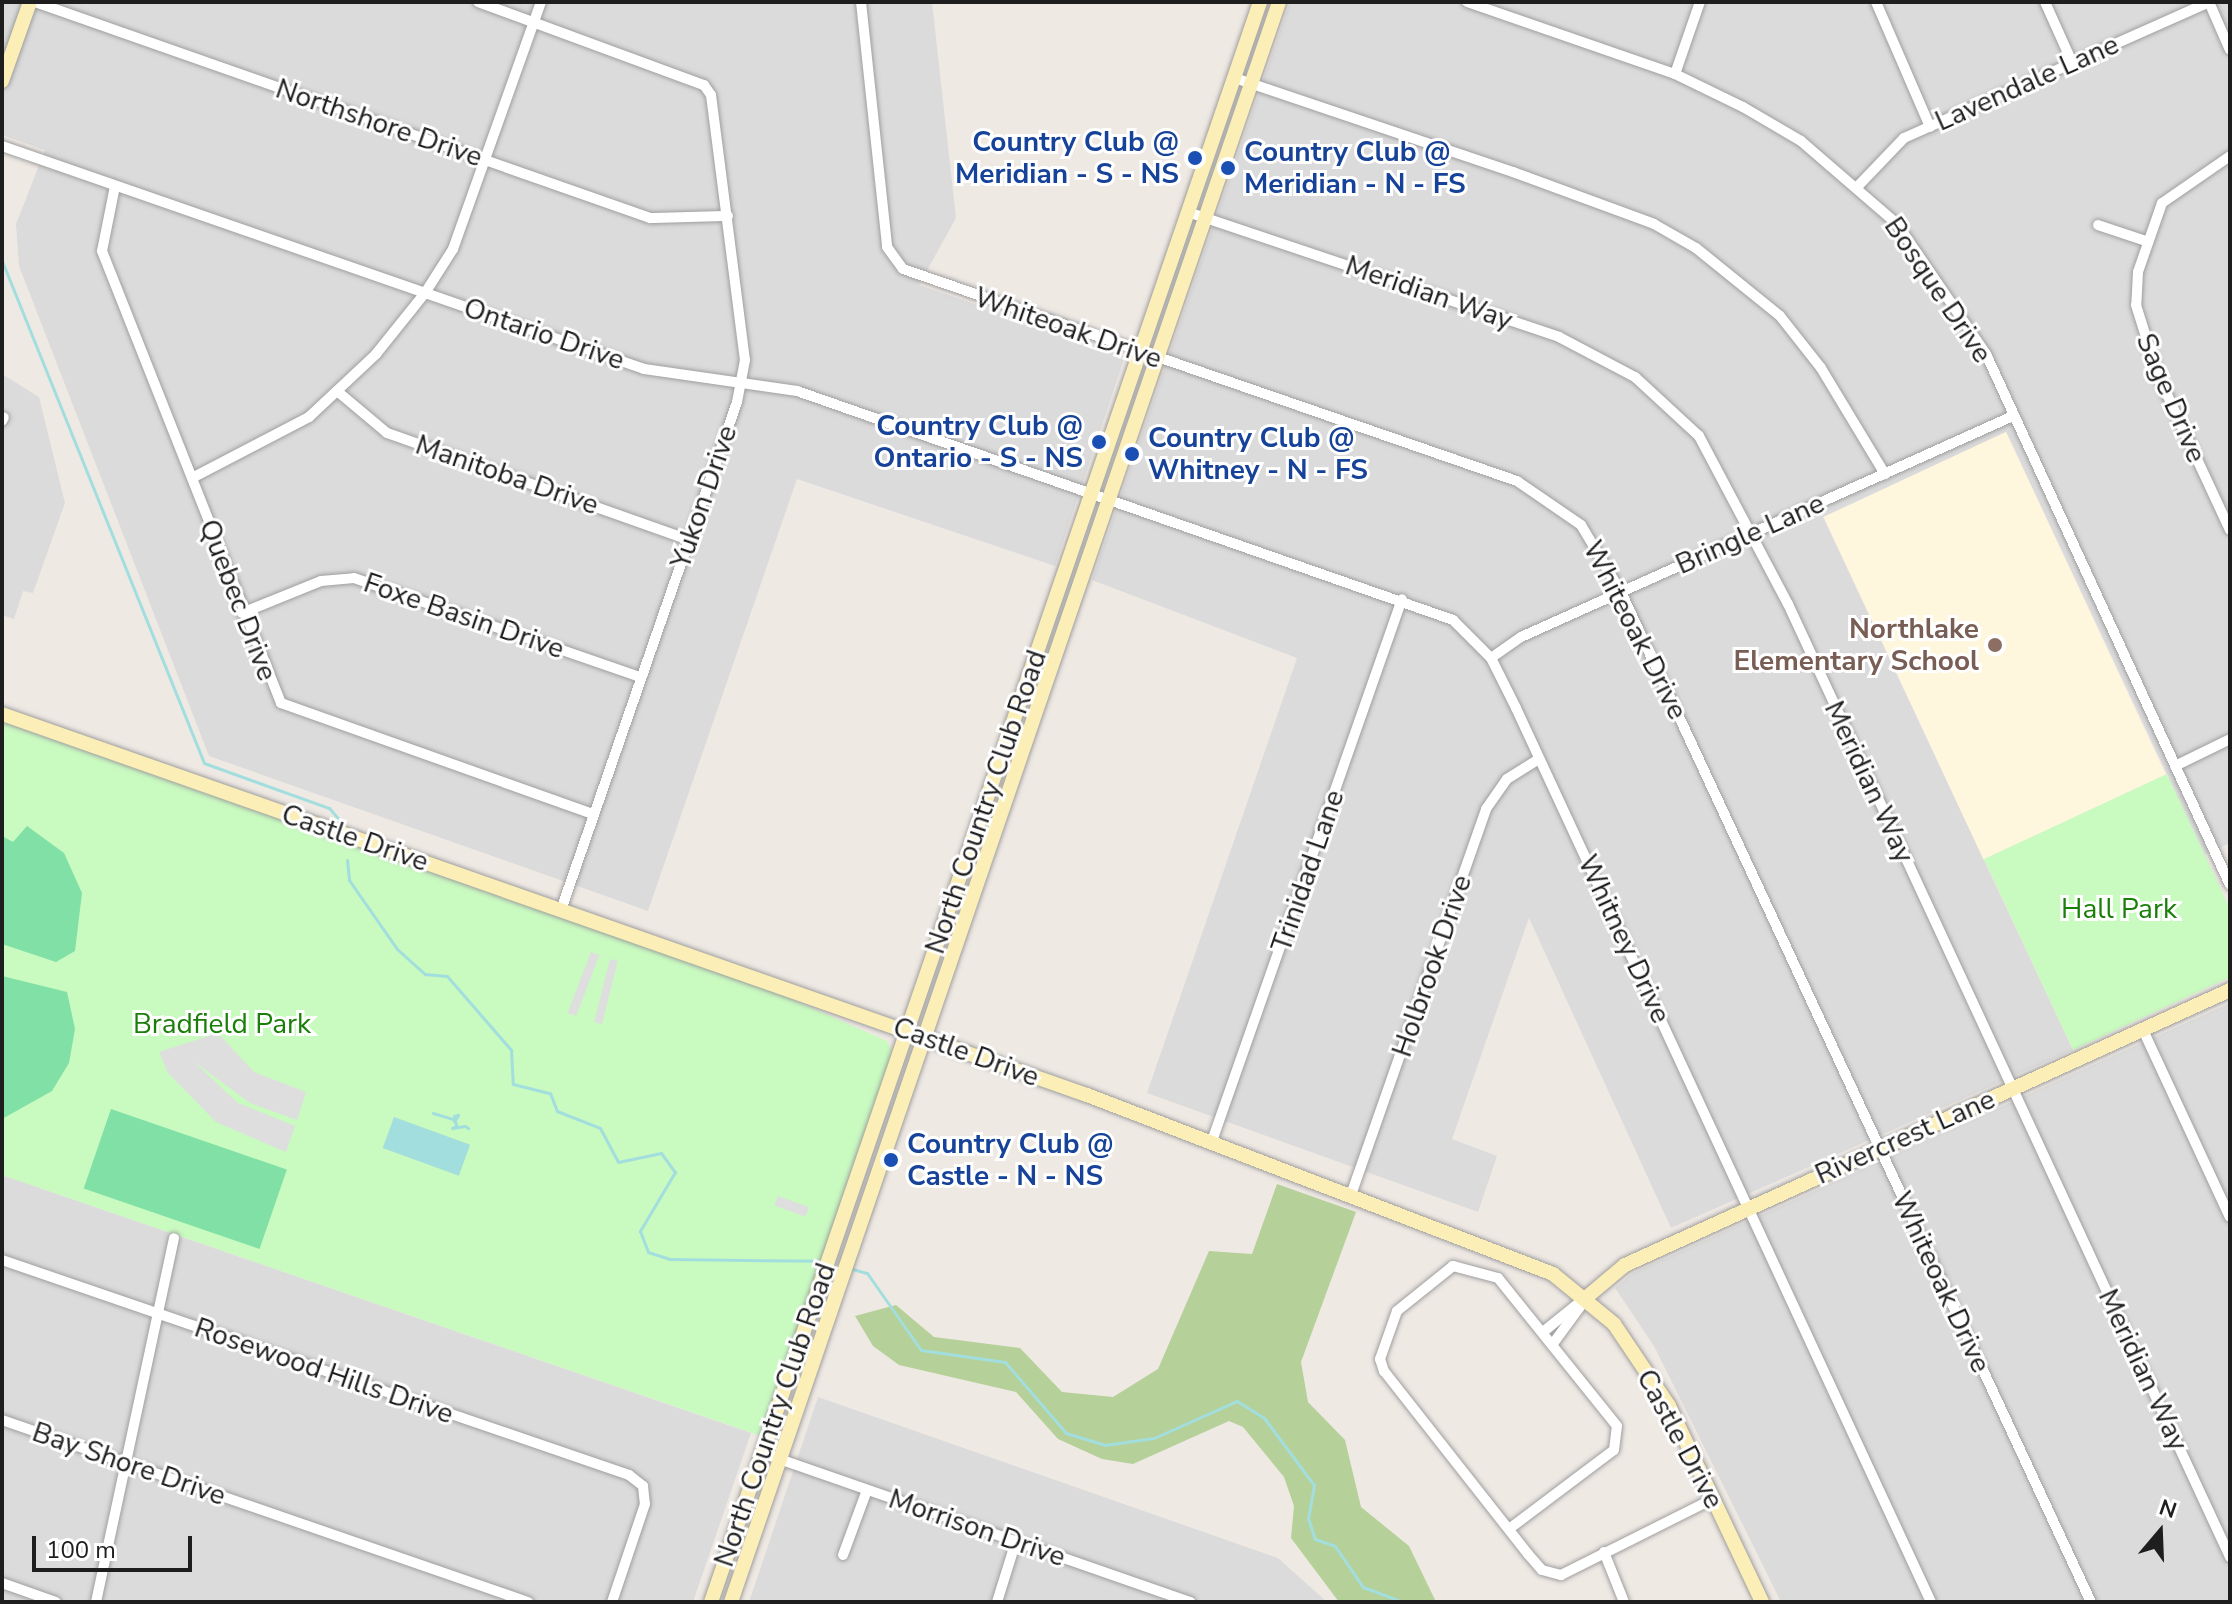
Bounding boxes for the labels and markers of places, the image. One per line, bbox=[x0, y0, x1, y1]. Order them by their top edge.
place label: Country Club @ Meridian - S - NS bbox=[955, 125, 1179, 191]
place label: Country Club @ Meridian - N - FS bbox=[1244, 135, 1466, 201]
marker: Country Club @ Meridian - S - NS bbox=[1186, 149, 1204, 167]
marker: Country Club @ Meridian - N - FS bbox=[1219, 159, 1237, 177]
place label: Country Club @ Ontario - S - NS bbox=[874, 409, 1083, 475]
place label: Country Club @ Whitney - N - FS bbox=[1148, 421, 1368, 487]
marker: Country Club @ Ontario - S - NS bbox=[1090, 433, 1108, 451]
marker: Country Club @ Whitney - N - FS bbox=[1123, 445, 1141, 463]
place label: Northlake Elementary School bbox=[1734, 612, 1979, 678]
marker: Northlake Elementary School bbox=[1986, 636, 2004, 654]
place label: Country Club @ Castle - N - NS bbox=[907, 1127, 1114, 1193]
marker: Country Club @ Castle - N - NS bbox=[882, 1151, 900, 1169]

